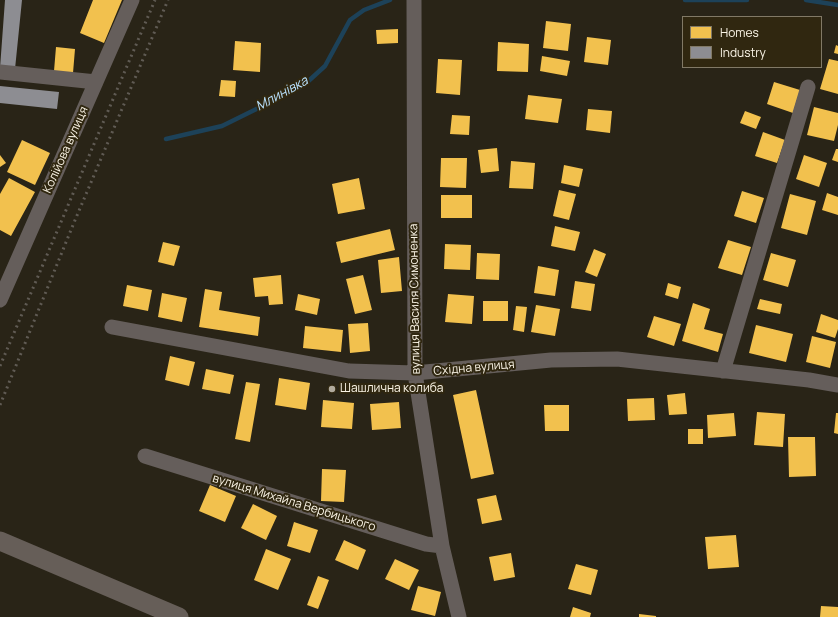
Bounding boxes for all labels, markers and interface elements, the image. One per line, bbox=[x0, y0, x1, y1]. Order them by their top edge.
legend bbox=[682, 16, 822, 68]
text: Homes bbox=[720, 24, 759, 41]
text: Industry bbox=[720, 44, 766, 61]
water label: Млинівка bbox=[253, 73, 311, 115]
street label: Колійова вулиця bbox=[40, 105, 92, 195]
street label: вулиця Василя Симоненка bbox=[406, 224, 424, 374]
street label: Східна вулиця bbox=[433, 357, 515, 379]
place label: Шашлична колиба bbox=[340, 382, 443, 396]
marker: Шашлична колиба bbox=[327, 384, 337, 394]
street label: вулиця Михайла Вербицького bbox=[211, 471, 377, 535]

